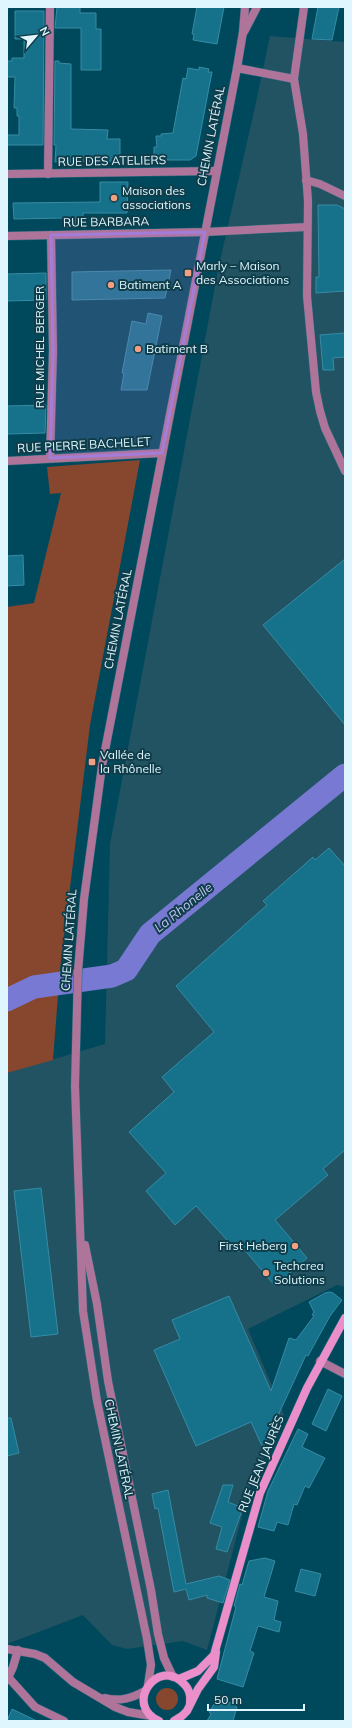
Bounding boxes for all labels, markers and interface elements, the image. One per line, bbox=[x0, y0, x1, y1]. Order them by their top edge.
north arrow bbox=[16, 16, 56, 56]
text: N bbox=[37, 24, 53, 38]
street label: CHEMIN LATÉRAL bbox=[193, 84, 228, 187]
street label: RUE DES ATELIERS bbox=[58, 152, 166, 169]
place label: Maison des associations bbox=[122, 183, 191, 212]
marker: Maison des associations bbox=[109, 193, 119, 203]
street label: RUE BARBARA bbox=[63, 213, 149, 230]
place label: Marly – Maison des Associations bbox=[196, 258, 289, 287]
marker: Marly – Maison des Associations bbox=[183, 268, 193, 278]
place label: Batiment A bbox=[119, 277, 182, 292]
marker: Batiment A bbox=[106, 280, 116, 290]
street label: RUE MICHEL BERGER bbox=[32, 286, 47, 408]
place label: Batiment B bbox=[146, 341, 208, 356]
marker: Batiment B bbox=[133, 344, 143, 354]
street label: RUE PIERRE BACHELET bbox=[17, 433, 152, 455]
street label: CHEMIN LATÉRAL bbox=[100, 567, 135, 670]
place label: Vallée de la Rhônelle bbox=[100, 747, 161, 776]
marker: Vallée de la Rhônelle bbox=[87, 757, 97, 767]
water label: La Rhonelle bbox=[151, 879, 215, 935]
street label: CHEMIN LATÉRAL bbox=[57, 888, 80, 991]
place label: First Heberg bbox=[219, 1238, 287, 1253]
marker: First Heberg bbox=[290, 1241, 300, 1251]
place label: Techcrea Solutions bbox=[274, 1258, 325, 1287]
marker: Techcrea Solutions bbox=[261, 1268, 271, 1278]
street label: CHEMIN LATÉRAL bbox=[102, 1397, 138, 1501]
street label: RUE JEAN JAURÈS bbox=[234, 1413, 287, 1514]
scale bar bbox=[208, 1686, 304, 1712]
text: 50 m bbox=[214, 1692, 242, 1707]

